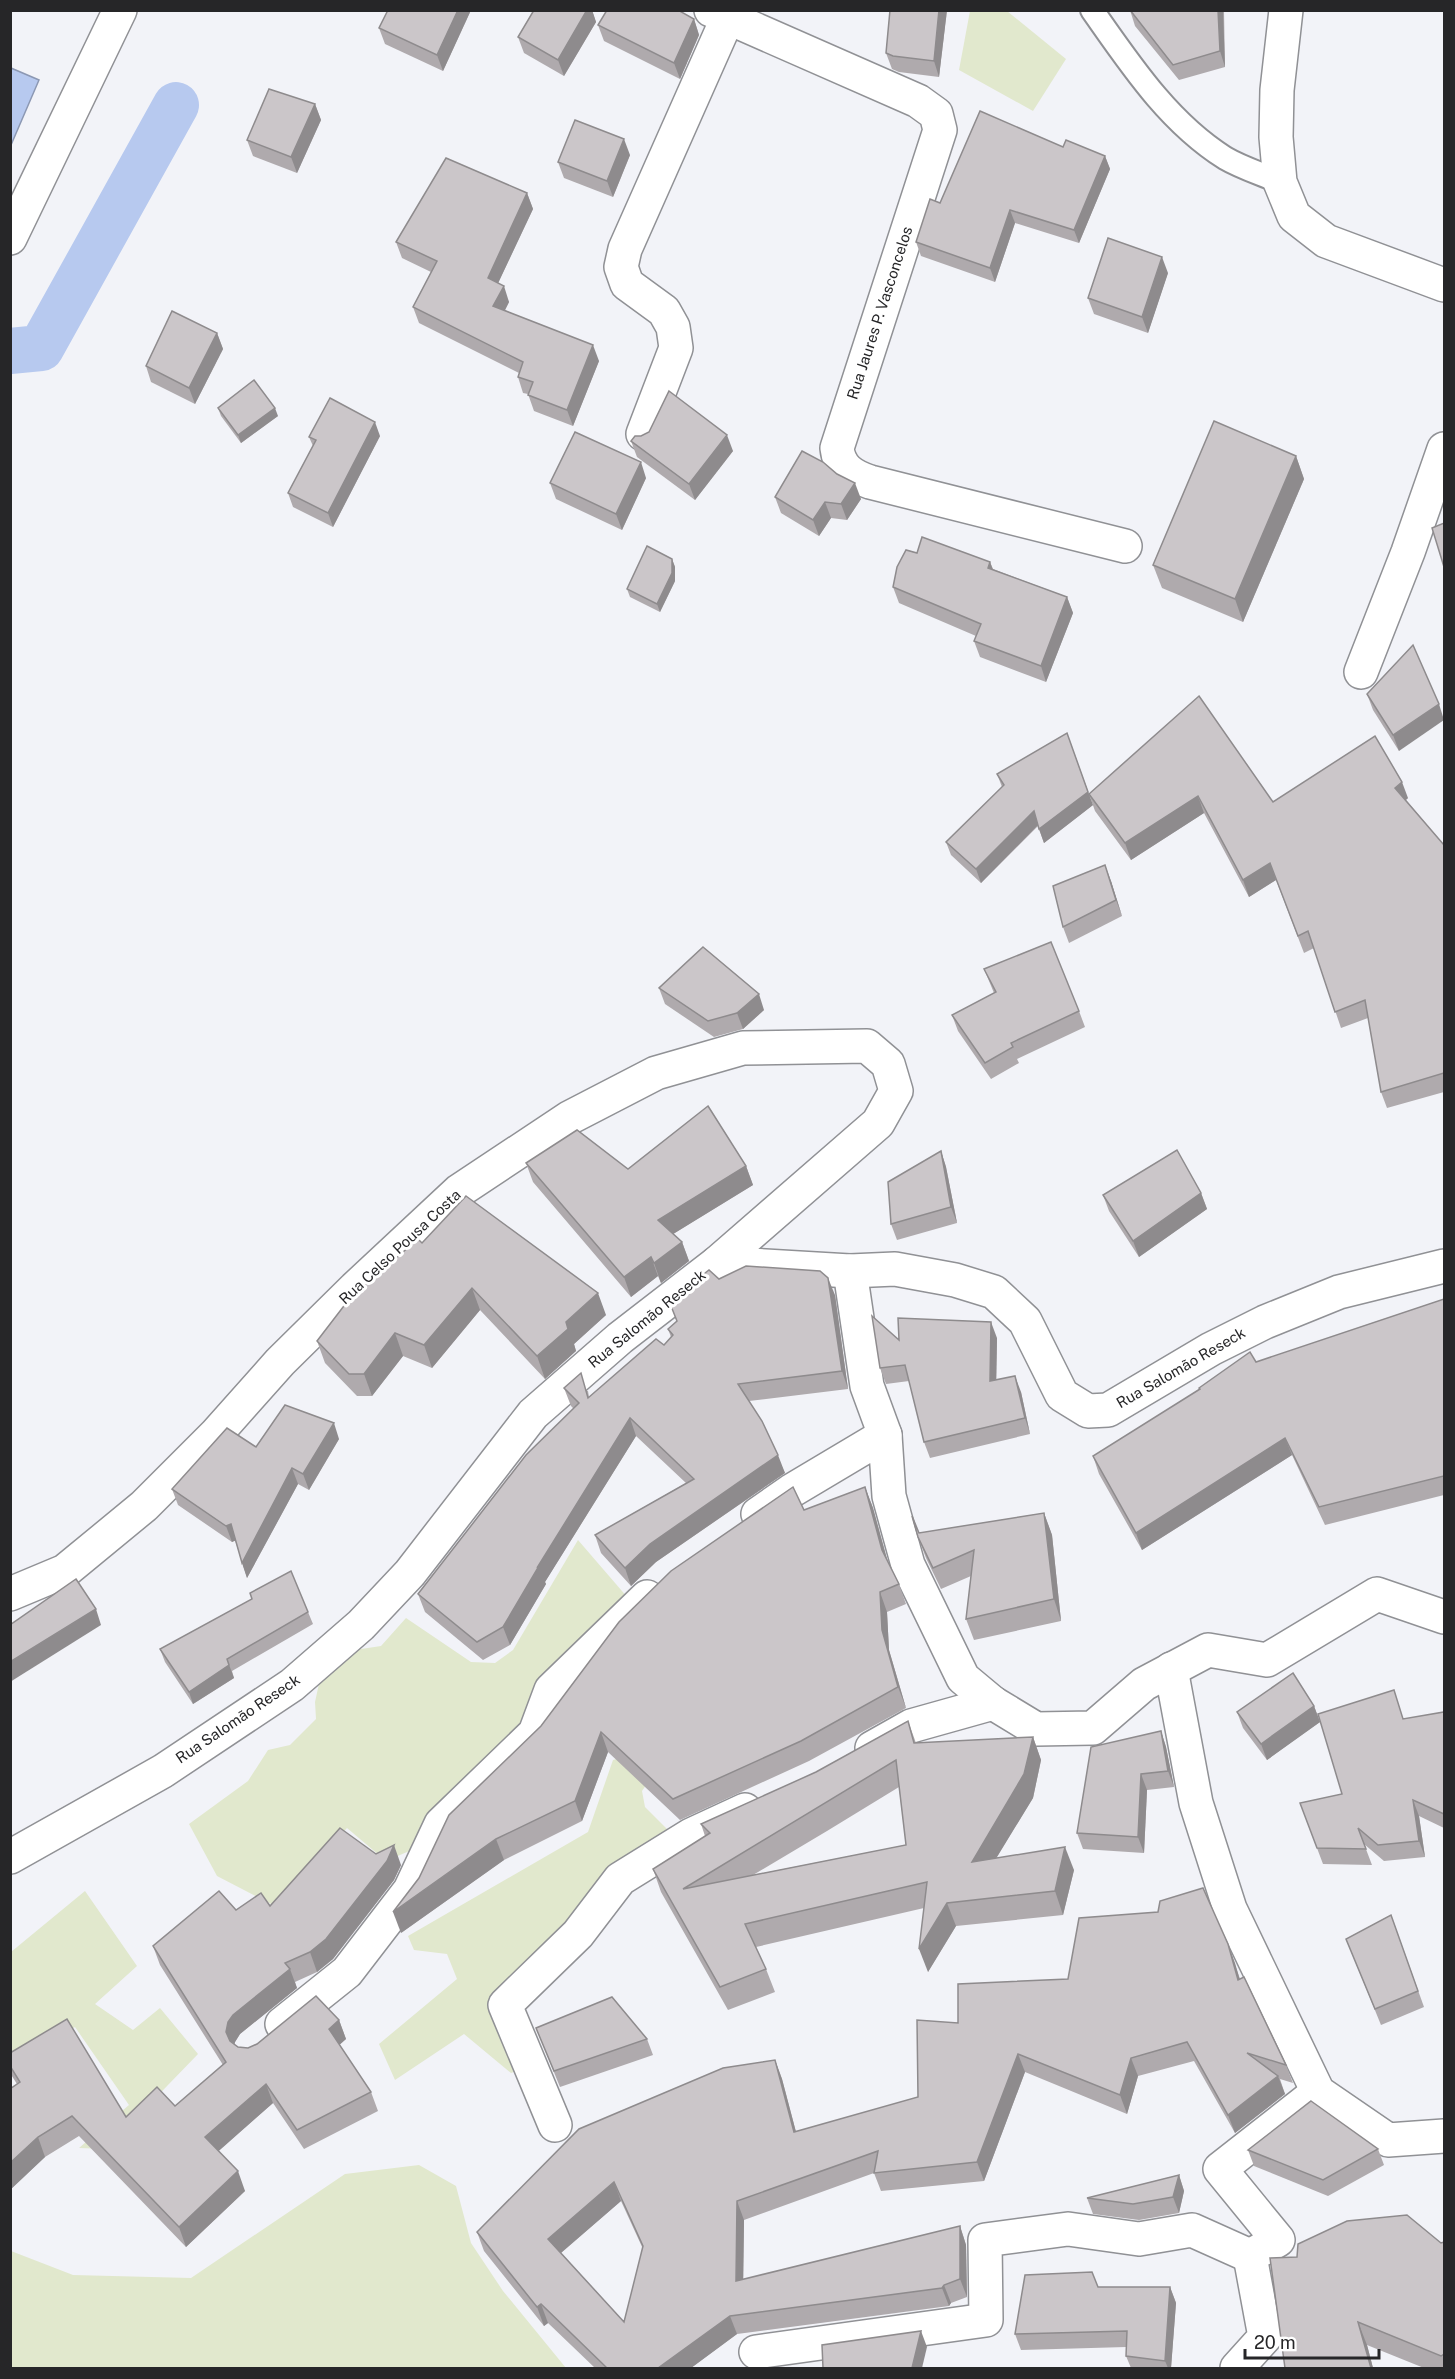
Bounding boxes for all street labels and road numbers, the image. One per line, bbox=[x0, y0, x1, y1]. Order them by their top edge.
street label: Rua Jaures P. Vasconcelos bbox=[844, 224, 916, 401]
street label: Rua Celso Pousa Costa bbox=[335, 1186, 464, 1307]
street label: Rua Salomão Reseck bbox=[585, 1266, 709, 1371]
street label: Rua Salomão Reseck bbox=[1113, 1324, 1248, 1411]
street label: Rua Salomão Reseck bbox=[173, 1671, 303, 1766]

